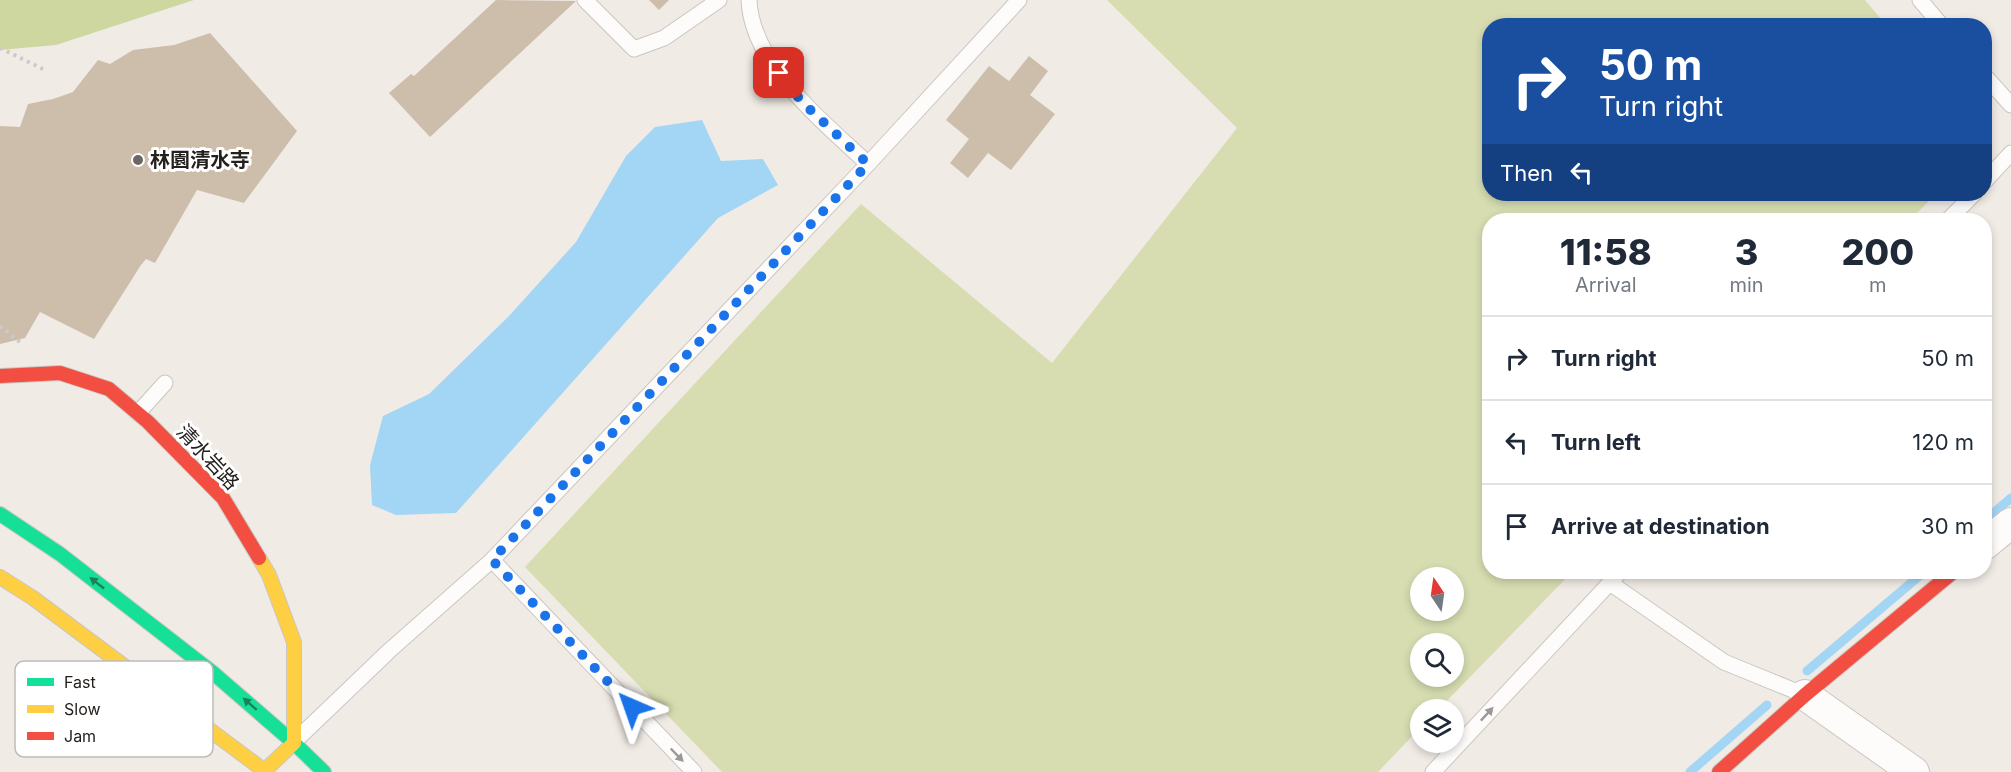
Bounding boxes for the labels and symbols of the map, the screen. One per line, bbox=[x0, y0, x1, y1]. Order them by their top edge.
pin bbox=[753, 47, 804, 98]
place label: 林園清水寺 bbox=[150, 148, 250, 172]
marker: 林園清水寺 bbox=[131, 153, 145, 167]
street label: 清水岩路 bbox=[172, 420, 244, 494]
north arrow bbox=[1410, 567, 1464, 621]
one-way arrow bbox=[89, 577, 105, 590]
legend bbox=[15, 661, 213, 757]
text: Fast bbox=[64, 672, 96, 692]
position arrow bbox=[600, 675, 664, 739]
one-way arrow bbox=[242, 698, 258, 711]
text: Slow bbox=[64, 699, 101, 719]
one-way arrow bbox=[1480, 707, 1493, 722]
text: Jam bbox=[64, 726, 96, 746]
one-way arrow bbox=[670, 748, 684, 762]

